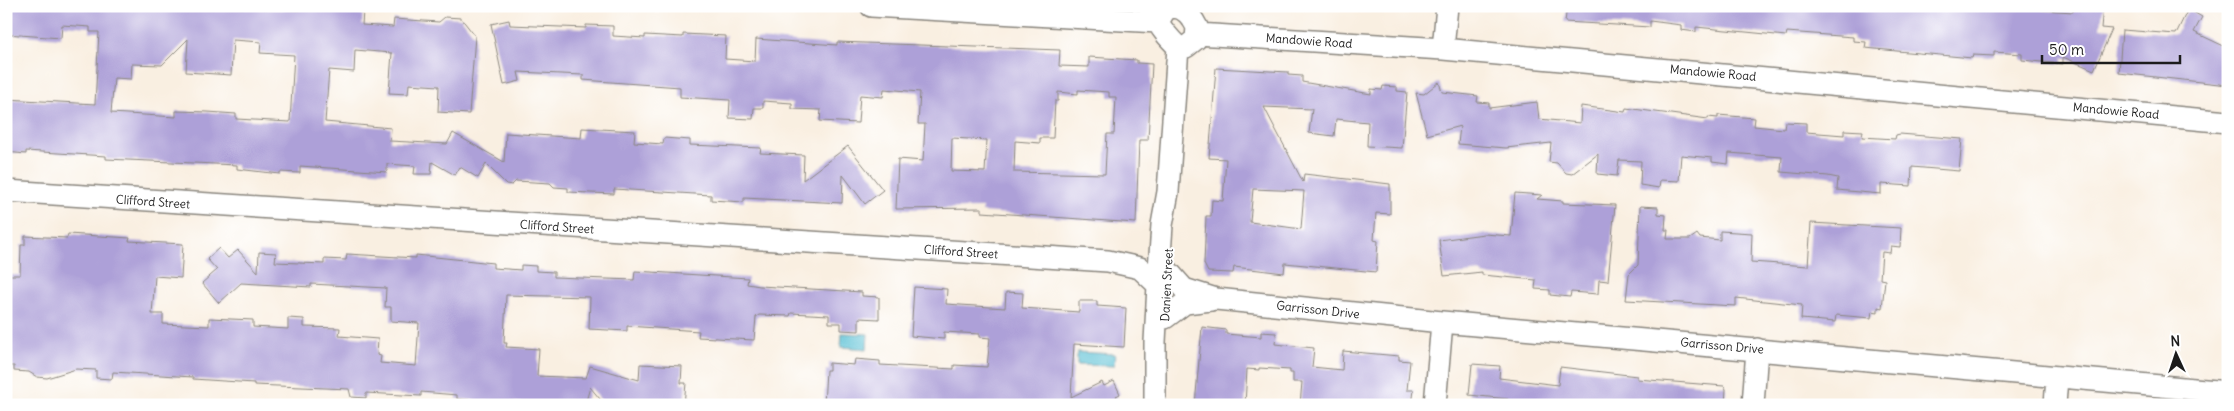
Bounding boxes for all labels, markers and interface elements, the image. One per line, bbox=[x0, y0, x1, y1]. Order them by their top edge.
street label: Mandowie Road bbox=[1265, 30, 1353, 51]
scale bar bbox=[2042, 32, 2179, 64]
text: 50 m bbox=[2049, 40, 2084, 59]
street label: Mandowie Road bbox=[1669, 61, 1757, 84]
street label: Mandowie Road bbox=[2072, 99, 2160, 122]
street label: Clifford Street bbox=[115, 191, 191, 212]
street label: Clifford Street bbox=[519, 216, 595, 237]
street label: Clifford Street bbox=[923, 241, 999, 262]
street label: Danien Street bbox=[1157, 248, 1176, 322]
street label: Garrisson Drive bbox=[1276, 298, 1361, 321]
north arrow bbox=[2152, 328, 2202, 378]
text: N bbox=[2170, 332, 2181, 350]
street label: Garrisson Drive bbox=[1680, 334, 1764, 357]

